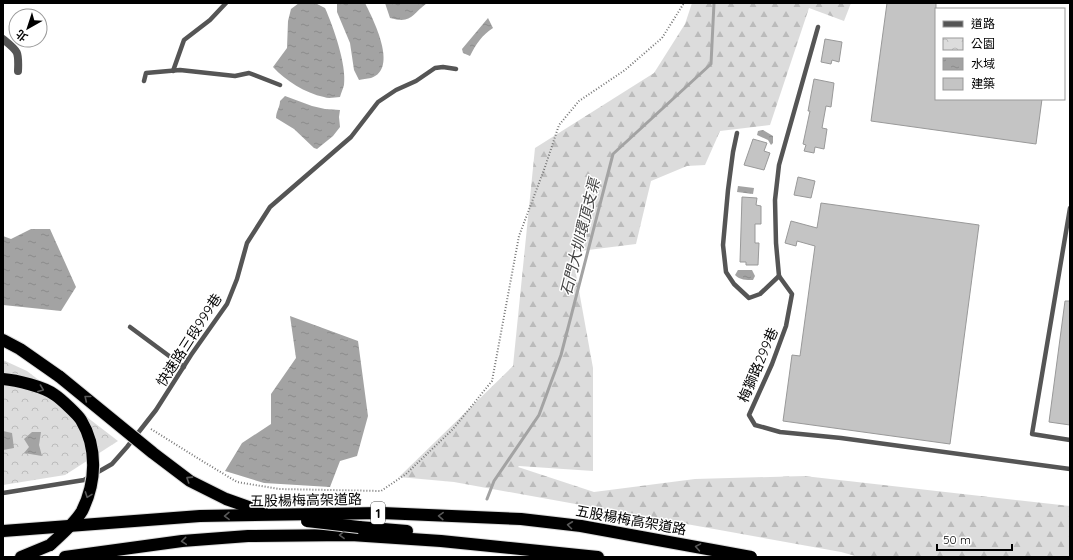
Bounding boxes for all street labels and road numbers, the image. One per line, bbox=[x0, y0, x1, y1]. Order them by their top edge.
street label: 快速路三段999巷 bbox=[152, 290, 226, 390]
street label: 梅獅路299巷 bbox=[734, 325, 782, 405]
street label: 五股楊梅高架道路 bbox=[250, 490, 362, 510]
street label: 五股楊梅高架道路 bbox=[574, 501, 688, 539]
road number: 1 bbox=[371, 502, 385, 524]

